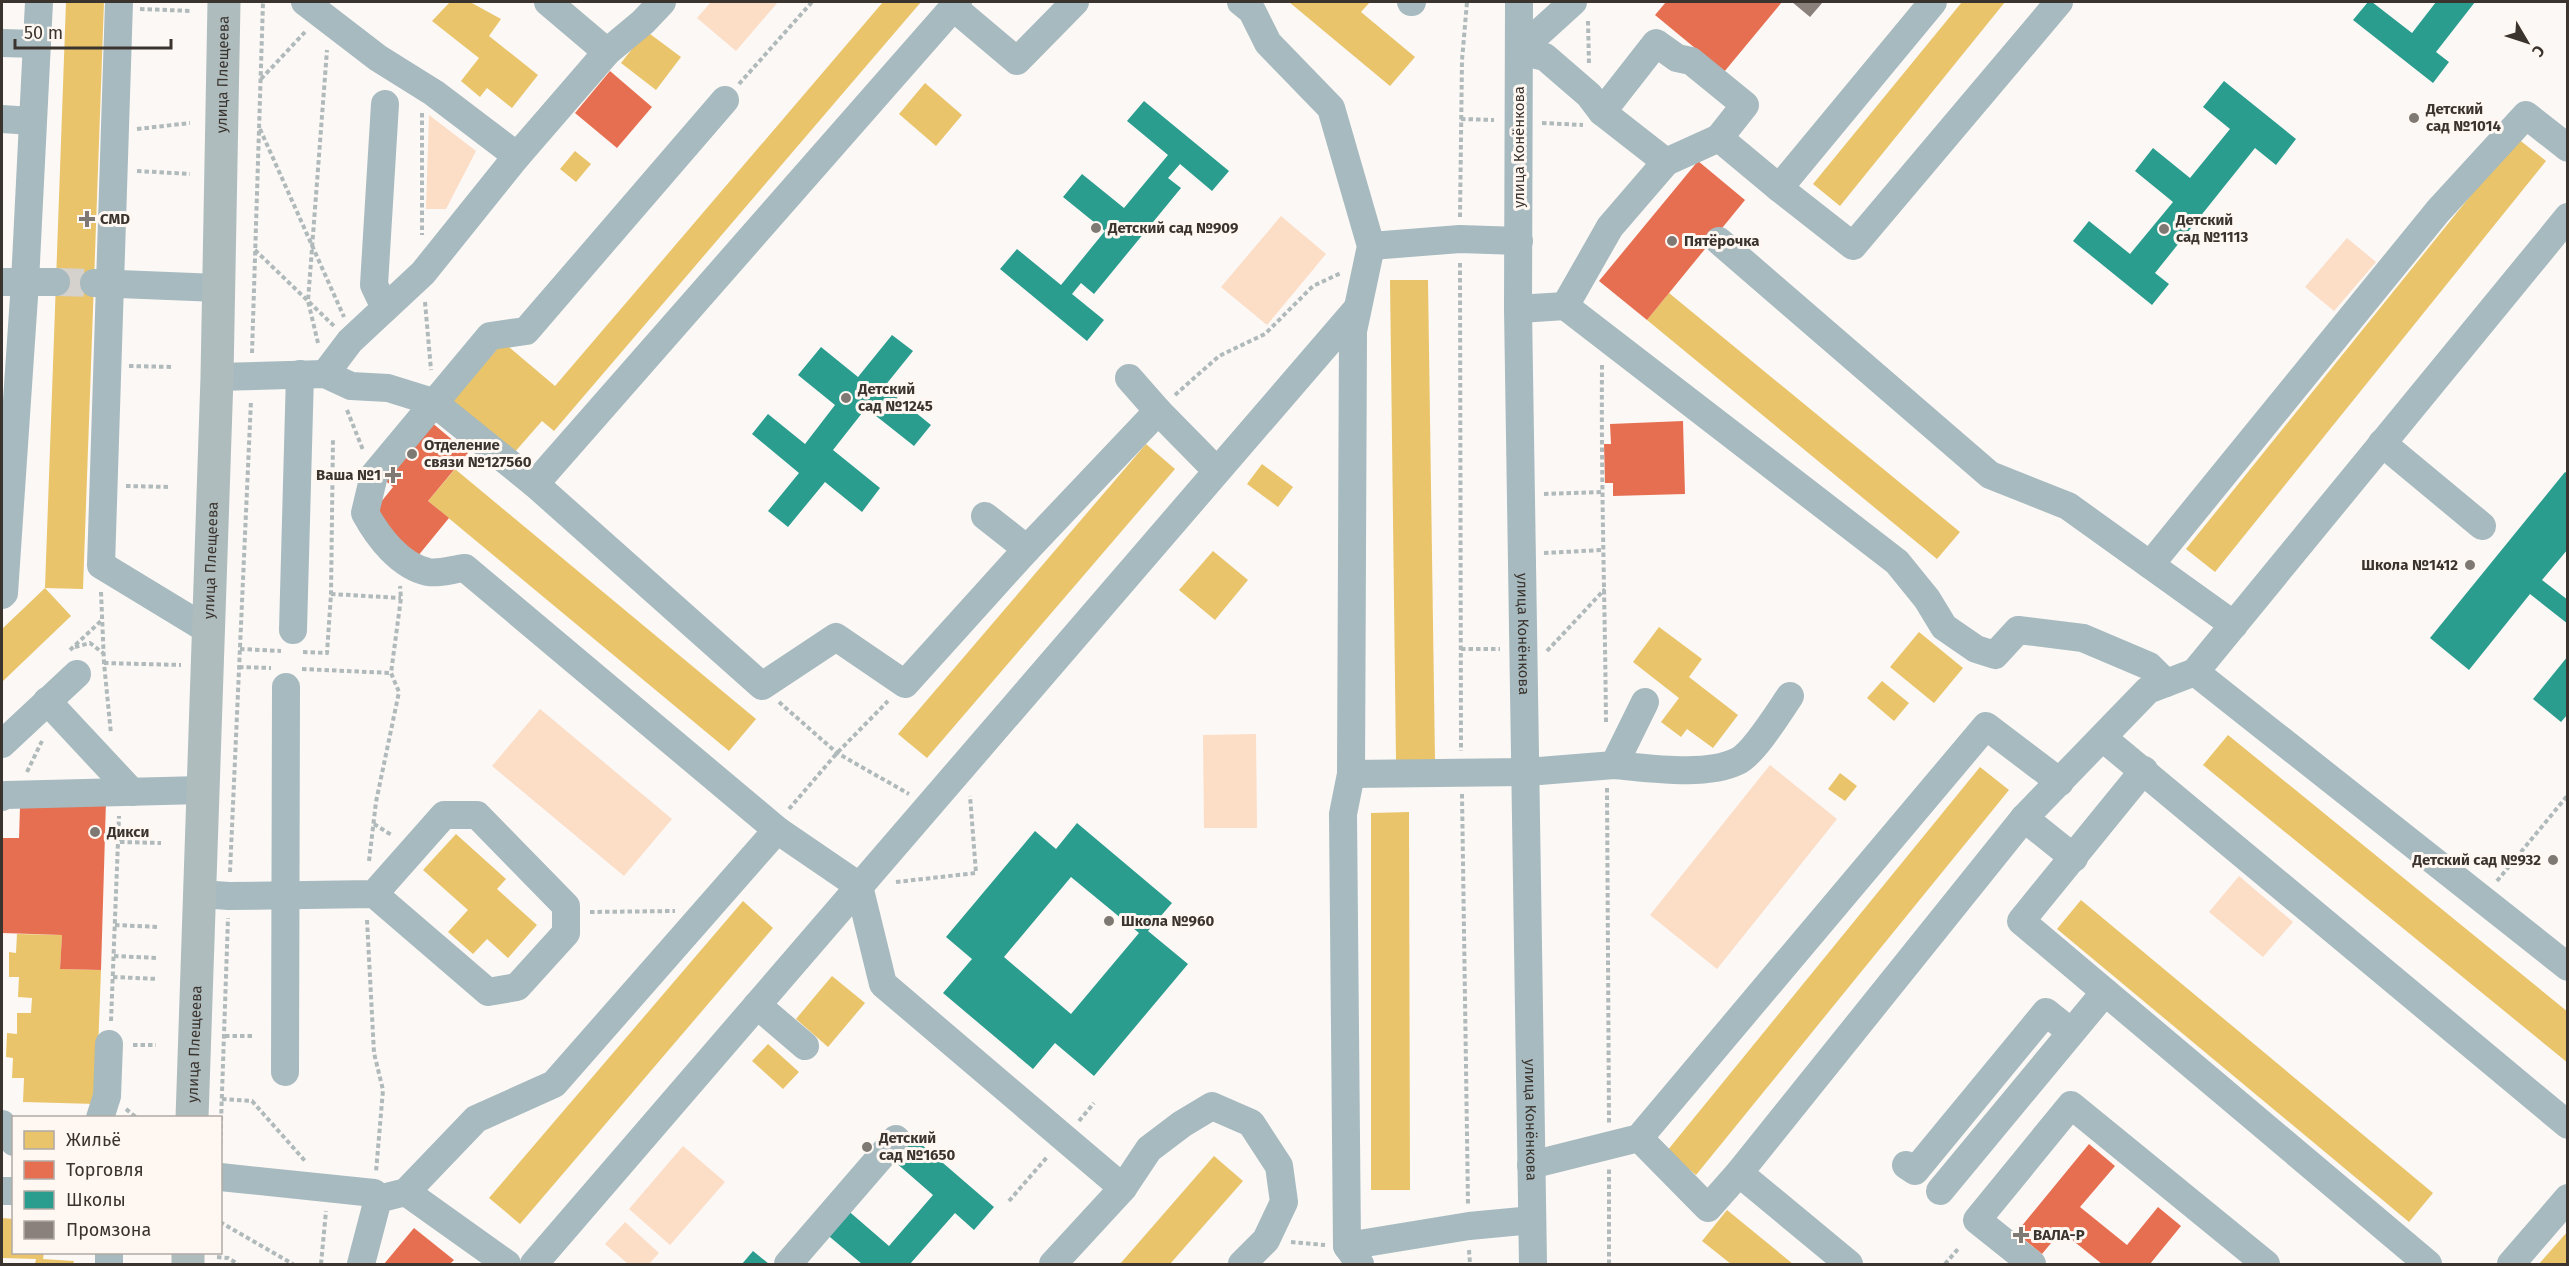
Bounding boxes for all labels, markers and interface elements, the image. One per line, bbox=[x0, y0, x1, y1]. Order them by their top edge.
scale bar bbox=[15, 12, 171, 50]
north arrow bbox=[2497, 12, 2557, 72]
street label: улица Плещеева bbox=[213, 16, 233, 133]
text: 50 m bbox=[24, 22, 63, 44]
text: С bbox=[2527, 42, 2549, 61]
street label: улица Конёнкова bbox=[1510, 86, 1528, 208]
place label: Детский сад №1014 bbox=[2425, 100, 2501, 135]
marker: Детский сад №1014 bbox=[2407, 111, 2421, 125]
marker: CMD bbox=[78, 210, 96, 228]
place label: CMD bbox=[100, 210, 130, 228]
place label: Детский сад №1113 bbox=[2175, 211, 2248, 246]
place label: Детский сад №909 bbox=[1107, 219, 1238, 237]
marker: Детский сад №909 bbox=[1089, 221, 1103, 235]
marker: Детский сад №1113 bbox=[2157, 222, 2171, 236]
place label: Пятёрочка bbox=[1684, 232, 1760, 250]
marker: Пятёрочка bbox=[1665, 234, 1679, 248]
place label: Детский сад №1245 bbox=[857, 380, 933, 415]
marker: Детский сад №1245 bbox=[839, 391, 853, 405]
place label: Отделение связи №127560 bbox=[424, 436, 532, 471]
marker: Отделение связи №127560 bbox=[405, 447, 419, 461]
place label: Ваша №1 bbox=[316, 466, 381, 484]
marker: Ваша №1 bbox=[386, 468, 400, 482]
street label: улица Плещеева bbox=[200, 501, 222, 619]
place label: Школа №1412 bbox=[2361, 556, 2458, 574]
marker: Школа №1412 bbox=[2463, 558, 2477, 572]
street label: улица Конёнкова bbox=[1513, 573, 1533, 695]
place label: Дикси bbox=[106, 823, 149, 841]
marker: Дикси bbox=[88, 825, 102, 839]
place label: Детский сад №932 bbox=[2412, 851, 2541, 869]
marker: Детский сад №932 bbox=[2546, 853, 2560, 867]
place label: Школа №960 bbox=[1121, 912, 1214, 930]
marker: Школа №960 bbox=[1102, 914, 1116, 928]
street label: улица Плещеева bbox=[184, 985, 205, 1103]
street label: улица Конёнкова bbox=[1521, 1059, 1541, 1181]
legend bbox=[12, 1116, 222, 1254]
text: Жильё bbox=[66, 1129, 121, 1151]
place label: Детский сад №1650 bbox=[878, 1129, 956, 1164]
marker: Детский сад №1650 bbox=[860, 1140, 874, 1154]
text: Торговля bbox=[66, 1159, 144, 1181]
text: Школы bbox=[66, 1189, 126, 1211]
text: Промзона bbox=[66, 1219, 151, 1241]
place label: ВАЛА-Р bbox=[2033, 1226, 2085, 1244]
marker: ВАЛА-Р bbox=[2014, 1228, 2028, 1242]

